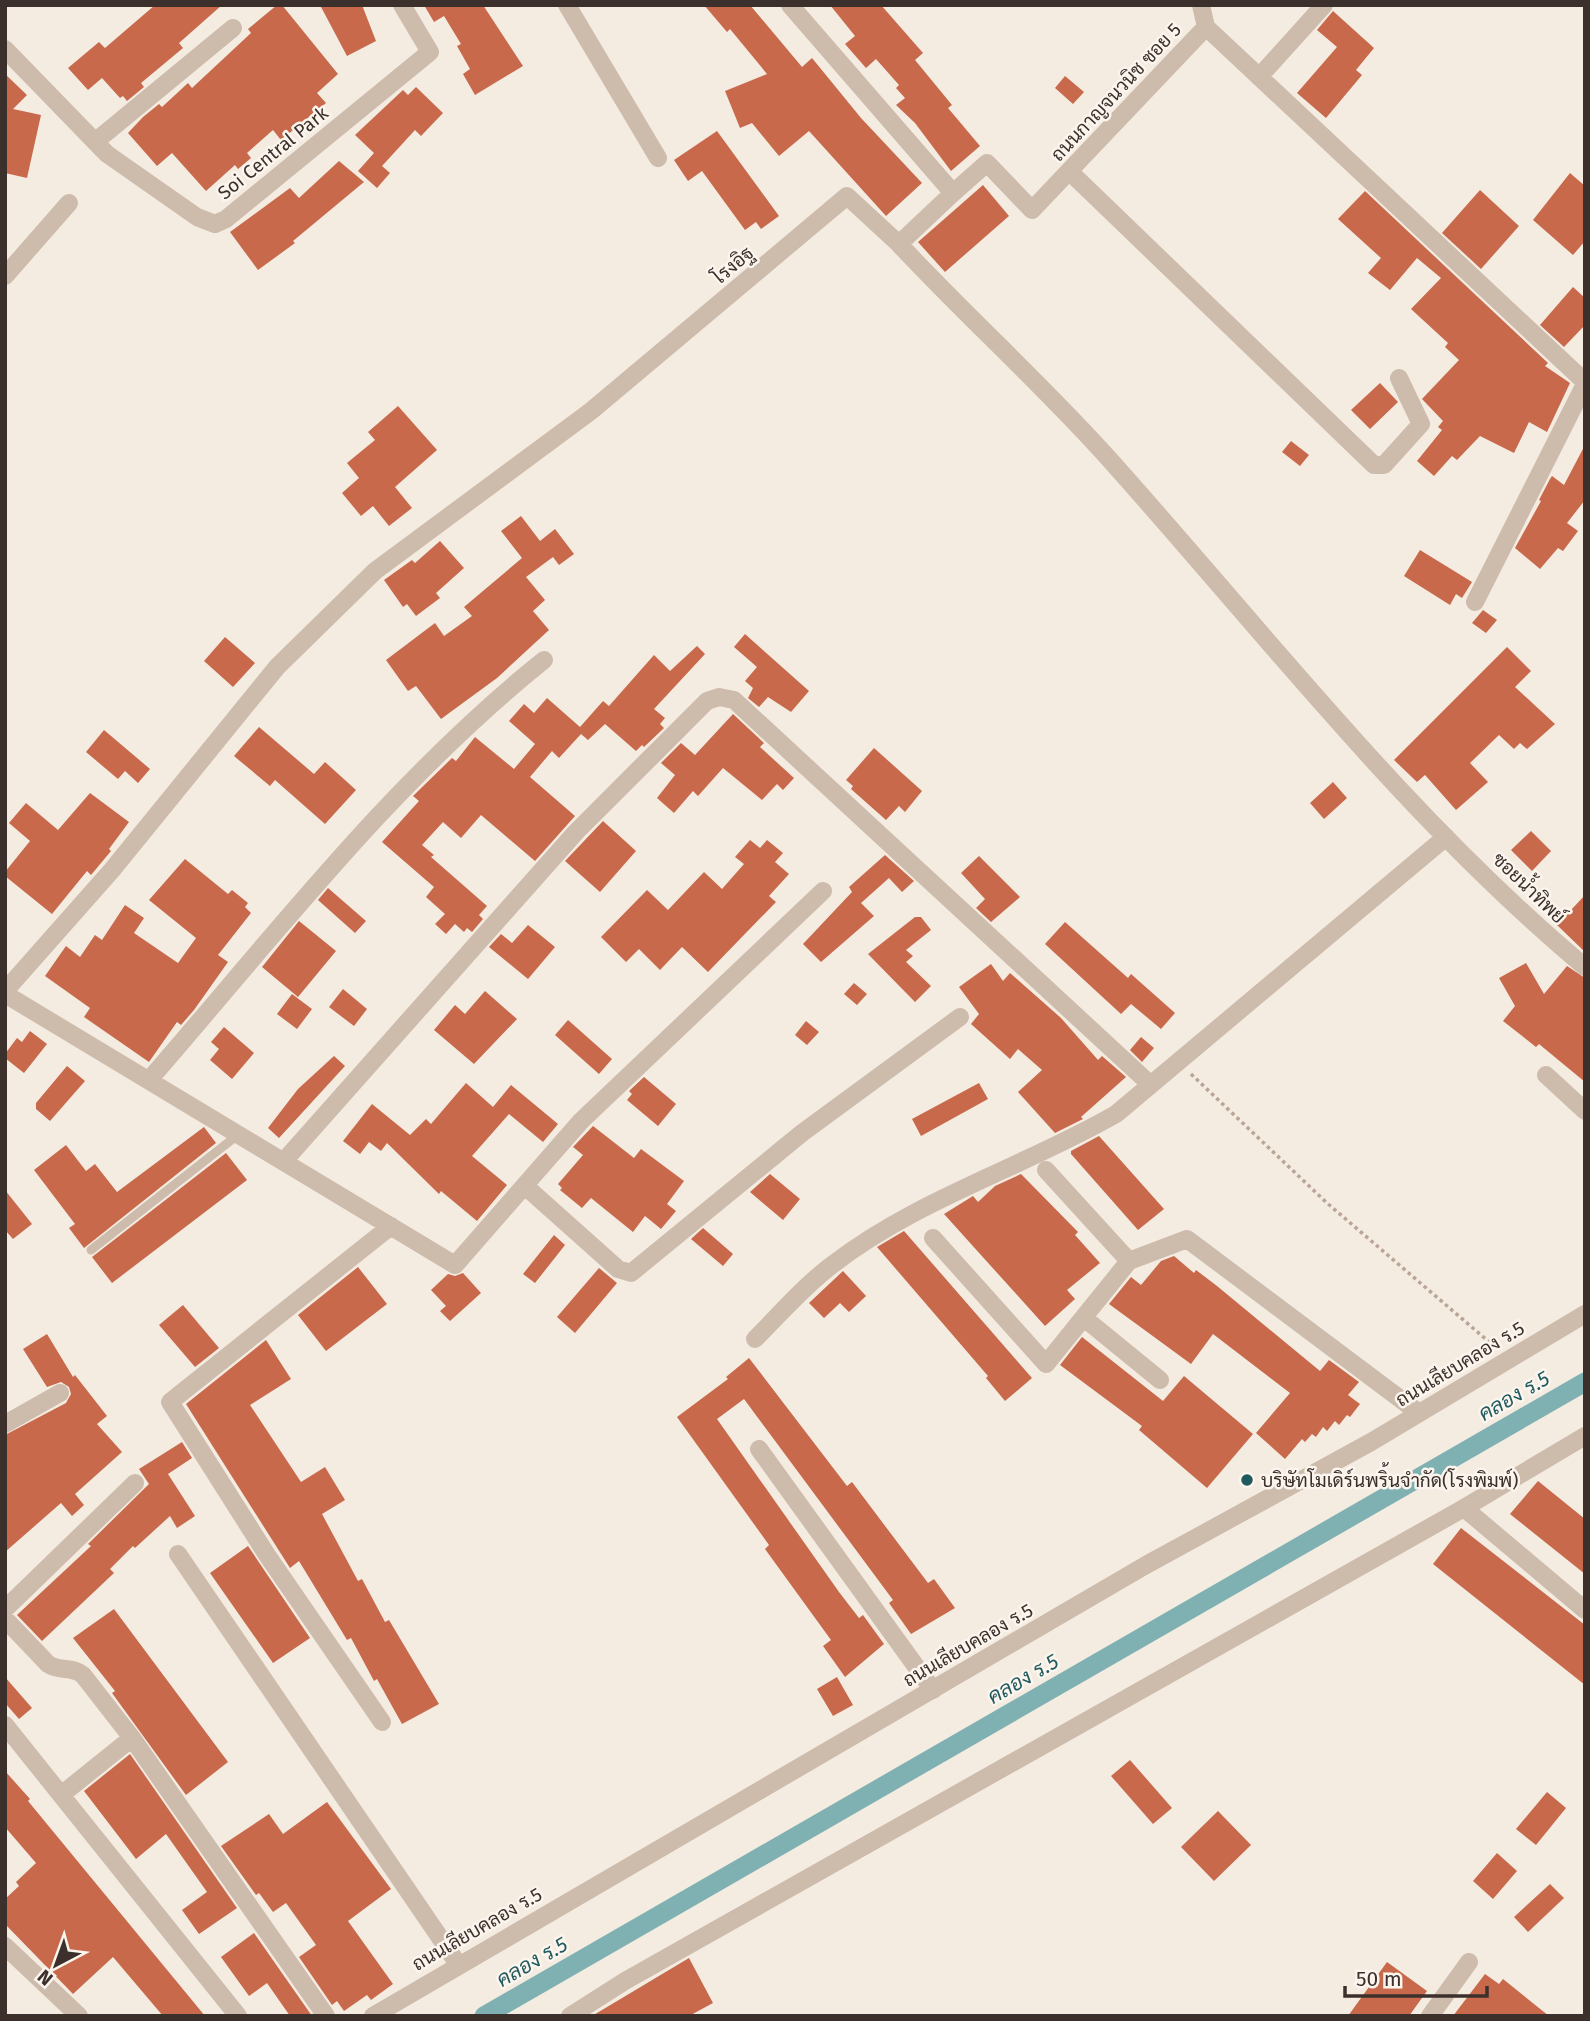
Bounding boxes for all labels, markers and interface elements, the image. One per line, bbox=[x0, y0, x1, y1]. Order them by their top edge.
street label: ถนนกาญจนวนิช ซอย 5 bbox=[1046, 18, 1186, 166]
street label: Soi Central Park bbox=[213, 101, 333, 204]
street label: โรงอิฐ bbox=[706, 241, 759, 290]
street label: ซอยน้ำทิพย์ bbox=[1488, 845, 1573, 928]
street label: ถนนเลียบคลอง ร.5 bbox=[1392, 1317, 1528, 1411]
water label: คลอง ร.5 bbox=[1474, 1366, 1554, 1426]
place label: บริษัทโมเดิร์นพริ้นจำกัด(โรงพิมพ์) bbox=[1261, 1462, 1518, 1492]
marker: บริษัทโมเดิร์นพริ้นจำกัด(โรงพิมพ์) bbox=[1239, 1472, 1255, 1488]
street label: ถนนเลียบคลอง ร.5 bbox=[899, 1599, 1037, 1691]
water label: คลอง ร.5 bbox=[983, 1649, 1063, 1709]
street label: ถนนเลียบคลอง ร.5 bbox=[408, 1883, 546, 1975]
north arrow bbox=[21, 1930, 91, 2000]
water label: คลอง ร.5 bbox=[492, 1932, 572, 1992]
scale bar bbox=[1345, 1954, 1487, 1998]
text: N bbox=[33, 1965, 57, 1990]
text: 50 m bbox=[1356, 1966, 1402, 1992]

